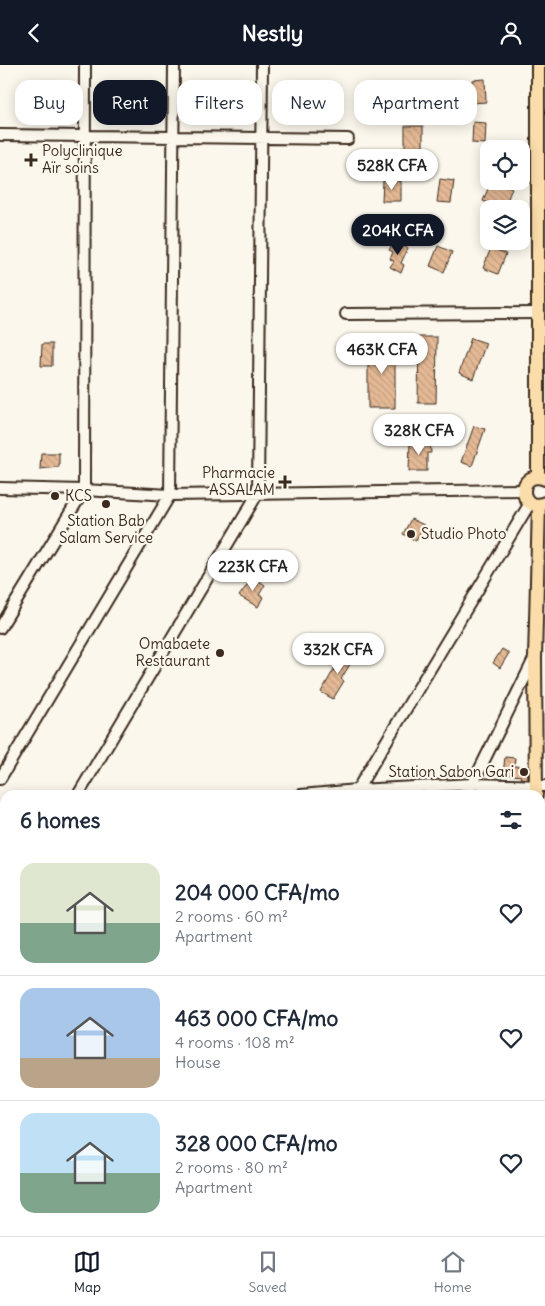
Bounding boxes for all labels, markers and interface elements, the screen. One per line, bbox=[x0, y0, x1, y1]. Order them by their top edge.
icon: back bbox=[20, 19, 48, 47]
text: Nestly bbox=[242, 19, 303, 47]
icon: person bbox=[497, 19, 525, 47]
chip: Buy bbox=[15, 80, 83, 125]
chip: Rent bbox=[93, 80, 167, 125]
chip: Filters bbox=[177, 80, 262, 125]
chip: New bbox=[272, 80, 344, 125]
chip: Apartment bbox=[354, 80, 477, 125]
map controls bbox=[480, 140, 530, 250]
button: locate bbox=[480, 140, 530, 190]
place label: Polyclinique Aïr soins bbox=[42, 141, 122, 177]
pin: 528K CFA bbox=[340, 149, 444, 191]
marker: Polyclinique Aïr soins bbox=[24, 153, 38, 167]
text: 528K CFA bbox=[357, 155, 427, 175]
button: layers bbox=[480, 200, 530, 250]
pin: 204K CFA bbox=[346, 213, 450, 256]
text: 204K CFA bbox=[362, 220, 434, 240]
pin: 463K CFA bbox=[330, 333, 434, 375]
text: 463K CFA bbox=[347, 339, 417, 359]
pin: 328K CFA bbox=[367, 413, 471, 456]
text: 328K CFA bbox=[384, 420, 454, 440]
place label: Pharmacie ASSALAM bbox=[202, 463, 275, 499]
marker: Pharmacie ASSALAM bbox=[279, 476, 291, 488]
place label: KCS bbox=[65, 486, 92, 505]
marker: KCS bbox=[49, 490, 61, 502]
marker: Station Bab Salam Service bbox=[100, 498, 112, 510]
place label: Station Bab Salam Service bbox=[59, 511, 153, 547]
place label: Studio Photo bbox=[421, 524, 507, 543]
marker: Studio Photo bbox=[405, 528, 417, 540]
pin: 223K CFA bbox=[201, 549, 305, 592]
text: 223K CFA bbox=[218, 556, 288, 576]
pin: 332K CFA bbox=[286, 633, 390, 675]
place label: Omabaete Restaurant bbox=[135, 634, 210, 670]
text: 332K CFA bbox=[303, 639, 373, 659]
marker: Omabaete Restaurant bbox=[214, 647, 226, 659]
place label: Station Sabon Gari bbox=[388, 762, 514, 781]
marker: Station Sabon Gari bbox=[518, 766, 530, 778]
icon: filters bbox=[497, 806, 525, 834]
text: 6 homes bbox=[20, 807, 100, 834]
text: 204 000 CFA/mo bbox=[175, 879, 340, 906]
icon: home bbox=[60, 883, 120, 943]
icon: heart bbox=[497, 899, 525, 927]
text: 2 rooms · 60 m² bbox=[175, 906, 288, 926]
text: Apartment bbox=[175, 926, 253, 946]
text: 463 000 CFA/mo bbox=[175, 1005, 338, 1032]
icon: home bbox=[60, 1008, 120, 1068]
icon: heart bbox=[497, 1024, 525, 1052]
text: 4 rooms · 108 m² bbox=[175, 1032, 295, 1052]
text: House bbox=[175, 1052, 221, 1072]
text: 328 000 CFA/mo bbox=[175, 1130, 338, 1157]
icon: home bbox=[60, 1133, 120, 1193]
icon: heart bbox=[497, 1149, 525, 1177]
text: 2 rooms · 80 m² bbox=[175, 1157, 288, 1177]
text: Apartment bbox=[175, 1177, 253, 1197]
tab: Map bbox=[73, 1248, 101, 1296]
tab: Saved bbox=[248, 1248, 287, 1296]
tab: Home bbox=[434, 1248, 471, 1296]

